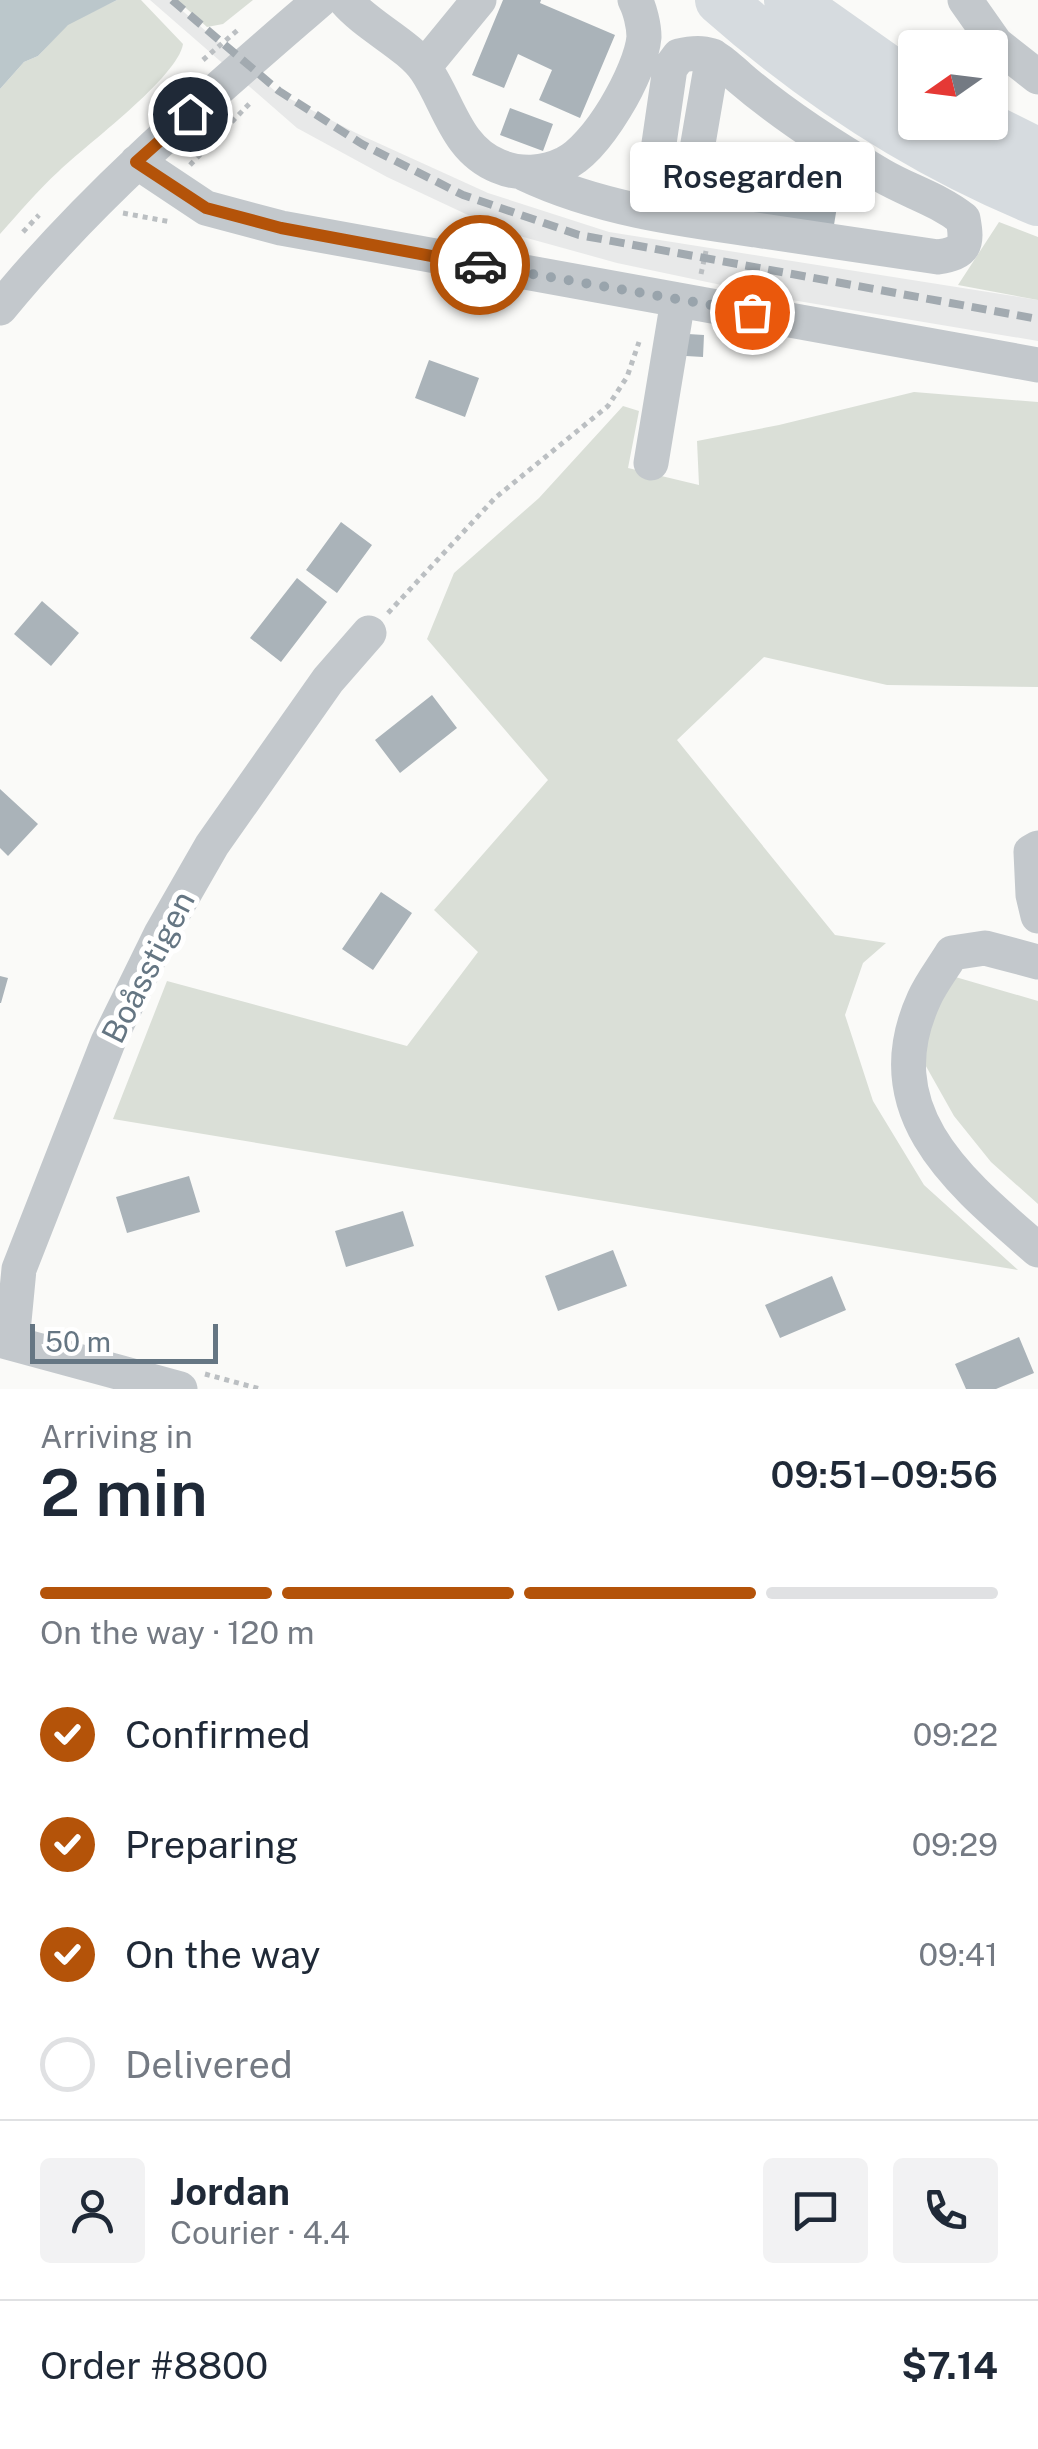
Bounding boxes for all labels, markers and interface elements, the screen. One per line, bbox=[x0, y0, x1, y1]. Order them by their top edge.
north arrow bbox=[898, 30, 1008, 140]
map controls bbox=[898, 30, 1008, 140]
pin bbox=[148, 72, 233, 157]
icon: home bbox=[163, 87, 218, 142]
callout: Rosegarden bbox=[630, 142, 874, 212]
text: Rosegarden bbox=[662, 158, 843, 195]
courier bbox=[430, 215, 530, 315]
icon: car bbox=[453, 238, 508, 293]
pin bbox=[710, 270, 795, 355]
icon: bag bbox=[725, 285, 780, 340]
street label: Boåsstigen bbox=[94, 885, 202, 1049]
scale bar bbox=[30, 1319, 218, 1364]
text: 50 m bbox=[45, 1325, 111, 1358]
text: Arriving in bbox=[40, 1418, 193, 1455]
text: 09:51–09:56 bbox=[770, 1452, 998, 1497]
text: 2 min bbox=[40, 1454, 208, 1531]
text: On the way · 120 m bbox=[40, 1614, 314, 1651]
icon: check bbox=[40, 1707, 95, 1762]
text: Confirmed bbox=[125, 1712, 310, 1757]
text: 09:22 bbox=[913, 1716, 998, 1753]
icon: check bbox=[40, 1817, 95, 1872]
text: Preparing bbox=[125, 1822, 299, 1867]
text: 09:29 bbox=[912, 1826, 998, 1863]
icon: check bbox=[40, 1927, 95, 1982]
text: On the way bbox=[125, 1932, 321, 1977]
text: 09:41 bbox=[918, 1936, 998, 1973]
text: Delivered bbox=[125, 2042, 293, 2087]
button: person bbox=[40, 2158, 145, 2263]
button: chat bbox=[763, 2158, 868, 2263]
button: phone bbox=[893, 2158, 998, 2263]
text: Jordan bbox=[170, 2169, 290, 2214]
text: Courier · 4.4 bbox=[170, 2214, 350, 2251]
text: Order #8800 bbox=[40, 2343, 268, 2388]
text: $7.14 bbox=[901, 2343, 998, 2388]

